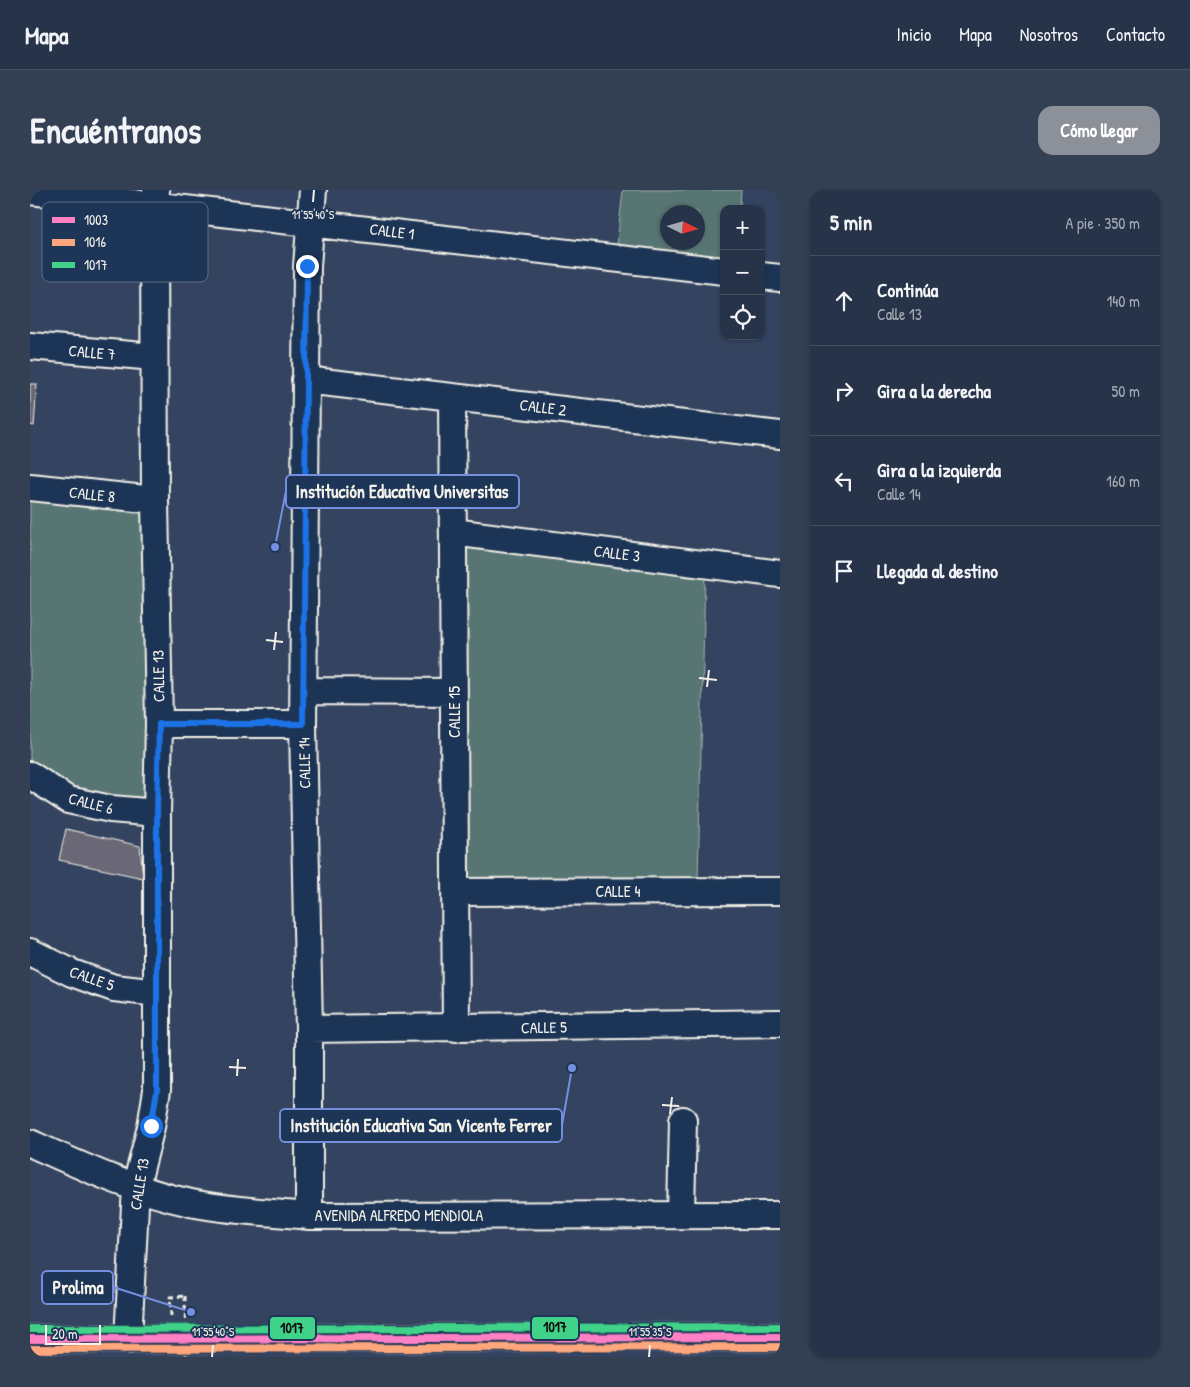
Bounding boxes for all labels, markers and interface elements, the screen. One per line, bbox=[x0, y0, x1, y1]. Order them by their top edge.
text: Mapa bbox=[25, 19, 68, 51]
text: Inicio bbox=[897, 22, 931, 47]
text: Mapa bbox=[959, 22, 992, 47]
text: Nosotros bbox=[1020, 22, 1078, 47]
text: Contacto bbox=[1106, 22, 1165, 47]
button: Cómo llegar bbox=[1038, 106, 1160, 155]
text: Encuéntranos bbox=[30, 107, 201, 154]
legend bbox=[42, 202, 208, 282]
north arrow bbox=[660, 205, 705, 250]
map controls bbox=[720, 205, 765, 340]
button: + bbox=[720, 205, 765, 250]
text: 11°55'40"S bbox=[292, 206, 335, 223]
text: 5 min bbox=[830, 208, 872, 237]
text: 1003 bbox=[84, 210, 108, 229]
text: A pie · 350 m bbox=[1065, 212, 1140, 234]
street label: CALLE 1 bbox=[368, 217, 416, 245]
text: 1016 bbox=[84, 232, 106, 251]
button: − bbox=[720, 250, 765, 295]
text: 1017 bbox=[84, 255, 107, 274]
route end bbox=[296, 255, 319, 278]
text: Continúa bbox=[877, 277, 938, 303]
icon: ahead bbox=[830, 287, 858, 315]
text: 140 m bbox=[1106, 290, 1140, 312]
button: locate bbox=[720, 295, 765, 340]
text: Calle 13 bbox=[877, 303, 922, 325]
street label: CALLE 7 bbox=[68, 339, 117, 365]
icon: right bbox=[830, 377, 858, 405]
text: Gira a la derecha bbox=[877, 378, 991, 404]
text: 50 m bbox=[1112, 380, 1140, 402]
street label: CALLE 2 bbox=[518, 393, 568, 421]
text: Gira a la izquierda bbox=[877, 457, 1001, 483]
icon: left bbox=[830, 467, 858, 495]
text: 160 m bbox=[1106, 470, 1140, 492]
callout: Institución Educativa Universitas bbox=[286, 475, 519, 508]
text: Institución Educativa Universitas bbox=[296, 479, 508, 504]
street label: CALLE 8 bbox=[68, 481, 116, 507]
text: Calle 14 bbox=[877, 483, 921, 505]
street label: CALLE 3 bbox=[593, 539, 641, 567]
icon: arrive bbox=[830, 557, 858, 585]
text: Llegada al destino bbox=[877, 558, 998, 584]
street label: CALLE 13 bbox=[147, 650, 169, 702]
street label: CALLE 15 bbox=[443, 686, 465, 738]
street label: CALLE 14 bbox=[293, 737, 315, 789]
street label: CALLE 6 bbox=[66, 787, 116, 819]
street label: CALLE 4 bbox=[595, 880, 641, 902]
street label: CALLE 5 bbox=[67, 960, 118, 996]
street label: CALLE 5 bbox=[521, 1016, 567, 1038]
callout: Institución Educativa San Vicente Ferrer bbox=[280, 1109, 562, 1142]
text: Institución Educativa San Vicente Ferrer bbox=[290, 1113, 552, 1138]
route start bbox=[140, 1115, 163, 1138]
street label: CALLE 13 bbox=[124, 1156, 154, 1212]
street label: AVENIDA ALFREDO MENDIOLA bbox=[315, 1204, 484, 1226]
callout: Prolima bbox=[42, 1271, 113, 1304]
text: Prolima bbox=[53, 1275, 104, 1300]
line badge: 1017 bbox=[269, 1316, 316, 1340]
line badge: 1017 bbox=[531, 1316, 579, 1340]
text: 1017 bbox=[543, 1317, 567, 1336]
text: 1017 bbox=[280, 1318, 304, 1337]
scale bar bbox=[45, 1322, 101, 1345]
text: 11°55'40"S bbox=[192, 1323, 235, 1340]
text: 11°55'35"S bbox=[628, 1323, 672, 1340]
text: 20 m bbox=[52, 1324, 78, 1343]

